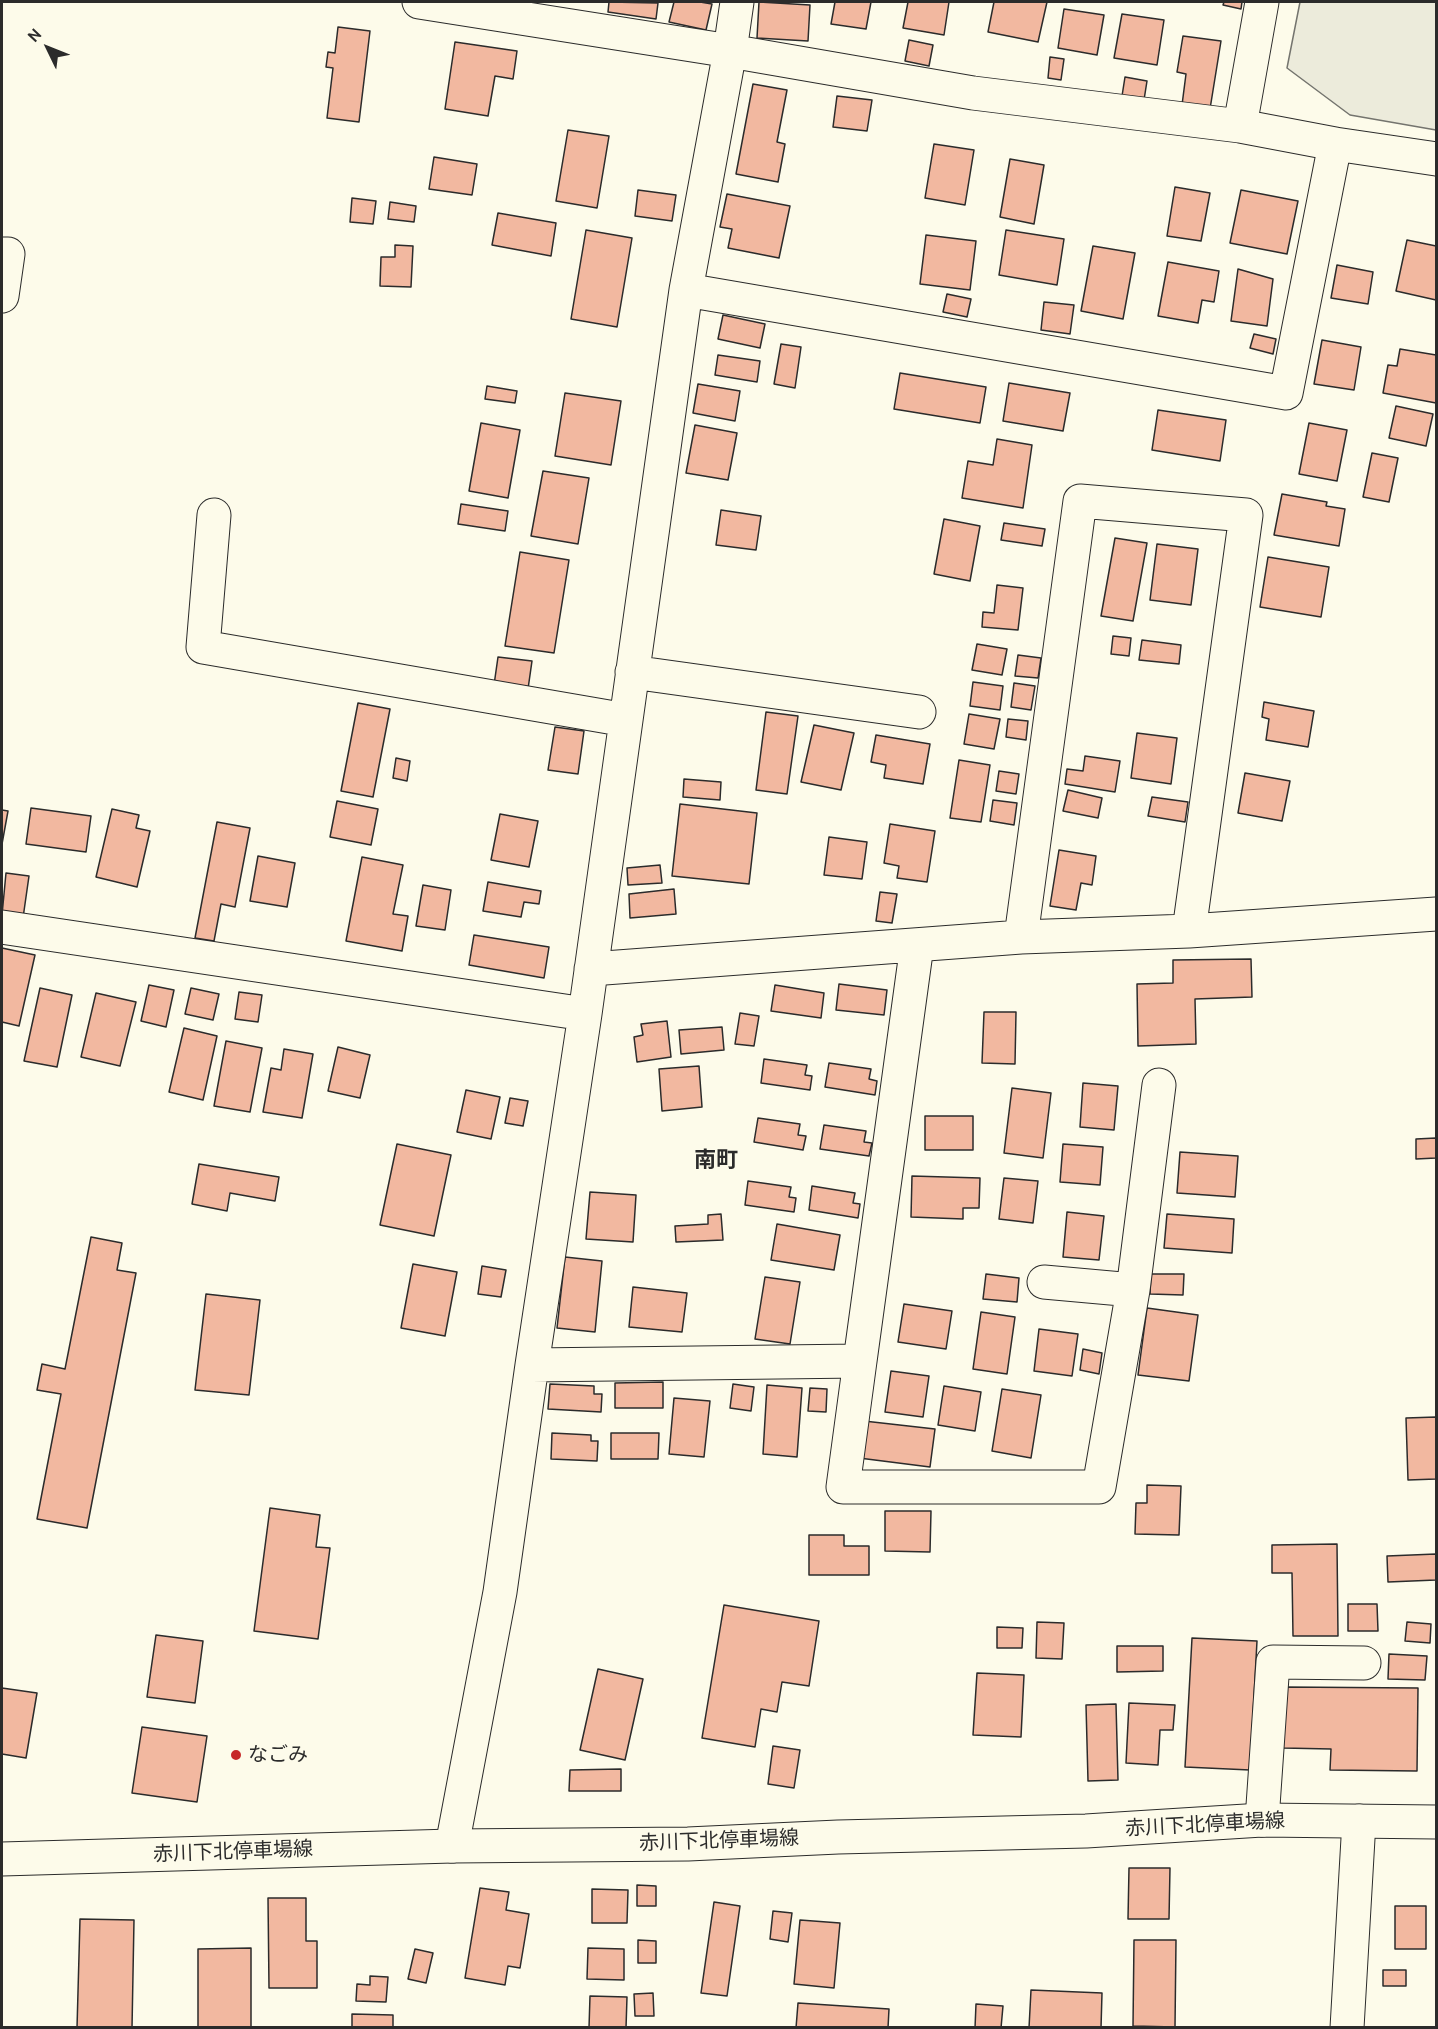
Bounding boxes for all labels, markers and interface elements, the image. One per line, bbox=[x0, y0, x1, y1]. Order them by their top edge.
north arrow bbox=[18, 18, 78, 78]
text: N bbox=[24, 25, 45, 46]
district label: 南町 bbox=[694, 1148, 738, 1174]
place label: なごみ bbox=[248, 1743, 308, 1767]
marker: なごみ bbox=[229, 1748, 243, 1762]
street label: 赤川下北停車場線 bbox=[1124, 1809, 1286, 1841]
street label: 赤川下北停車場線 bbox=[639, 1826, 799, 1856]
street label: 赤川下北停車場線 bbox=[153, 1837, 313, 1867]

